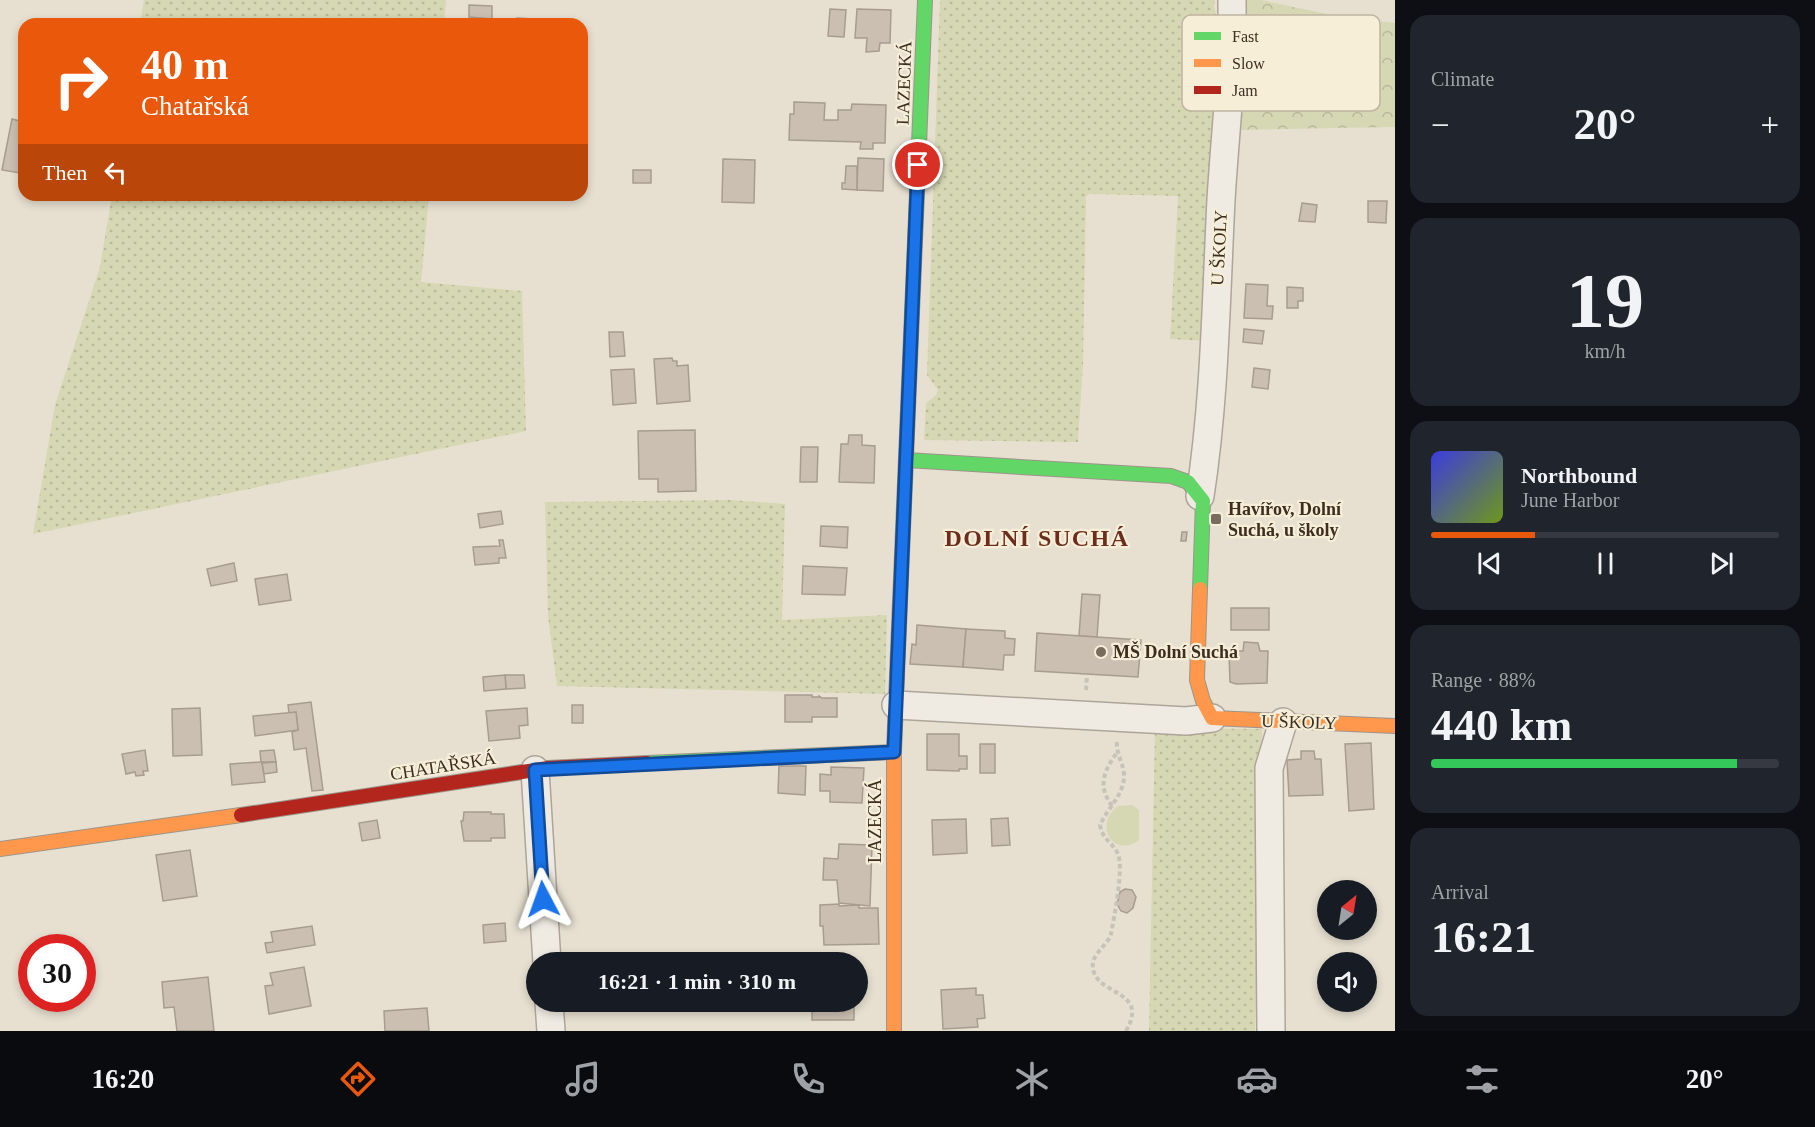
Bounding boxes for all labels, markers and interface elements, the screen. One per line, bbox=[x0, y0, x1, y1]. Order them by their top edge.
legend bbox=[1182, 15, 1380, 111]
text: Fast bbox=[1232, 28, 1259, 45]
street label: LAZECKÁ bbox=[892, 41, 915, 125]
icon: right bbox=[42, 42, 120, 120]
text: 40 m bbox=[141, 42, 229, 88]
text: Slow bbox=[1232, 55, 1265, 72]
text: Climate bbox=[1431, 68, 1494, 90]
text: Jam bbox=[1232, 82, 1258, 99]
text: Chatařská bbox=[141, 91, 249, 121]
text: 20° bbox=[1574, 99, 1637, 149]
text: − bbox=[1431, 107, 1450, 143]
text: + bbox=[1760, 107, 1779, 143]
pin bbox=[892, 139, 943, 190]
icon: arrive bbox=[901, 148, 934, 181]
icon: left bbox=[99, 156, 132, 189]
text: Then bbox=[42, 160, 87, 185]
street label: U ŠKOLY bbox=[1206, 210, 1231, 286]
text: 19 bbox=[1566, 257, 1644, 344]
text: km/h bbox=[1584, 340, 1626, 362]
text: Northbound bbox=[1521, 463, 1637, 488]
text: June Harbor bbox=[1521, 489, 1619, 511]
place label: Havířov, Dolní Suchá, u školy bbox=[1228, 499, 1342, 540]
marker: Havířov, Dolní Suchá, u školy bbox=[1209, 512, 1223, 526]
district label: DOLNÍ SUCHÁ bbox=[944, 525, 1130, 551]
icon: previous bbox=[1473, 547, 1506, 580]
icon: pause bbox=[1589, 547, 1622, 580]
icon: next bbox=[1705, 547, 1738, 580]
place label: MŠ Dolní Suchá bbox=[1113, 641, 1238, 662]
marker: MŠ Dolní Suchá bbox=[1094, 645, 1108, 659]
text: Range · 88% bbox=[1431, 669, 1535, 691]
text: 440 km bbox=[1431, 700, 1572, 750]
street label: U ŠKOLY bbox=[1261, 710, 1337, 733]
street label: CHATAŘSKÁ bbox=[389, 747, 497, 784]
street label: LAZECKÁ bbox=[864, 779, 885, 863]
position arrow bbox=[511, 867, 575, 931]
north arrow bbox=[1317, 880, 1377, 940]
map controls bbox=[1317, 880, 1377, 1012]
text: Arrival bbox=[1431, 881, 1489, 903]
text: 16:21 bbox=[1431, 912, 1536, 962]
speed limit sign: 30 bbox=[18, 934, 96, 1012]
button: sound bbox=[1317, 952, 1377, 1012]
text: 16:21 · 1 min · 310 m bbox=[598, 969, 796, 994]
icon: directions bbox=[337, 1058, 379, 1100]
icon: music bbox=[562, 1058, 604, 1100]
icon: phone bbox=[787, 1058, 829, 1100]
icon: climate bbox=[1011, 1058, 1053, 1100]
icon: car bbox=[1236, 1058, 1278, 1100]
icon: filters bbox=[1461, 1058, 1503, 1100]
text: 16:20 bbox=[91, 1064, 154, 1094]
text: 20° bbox=[1686, 1064, 1724, 1094]

